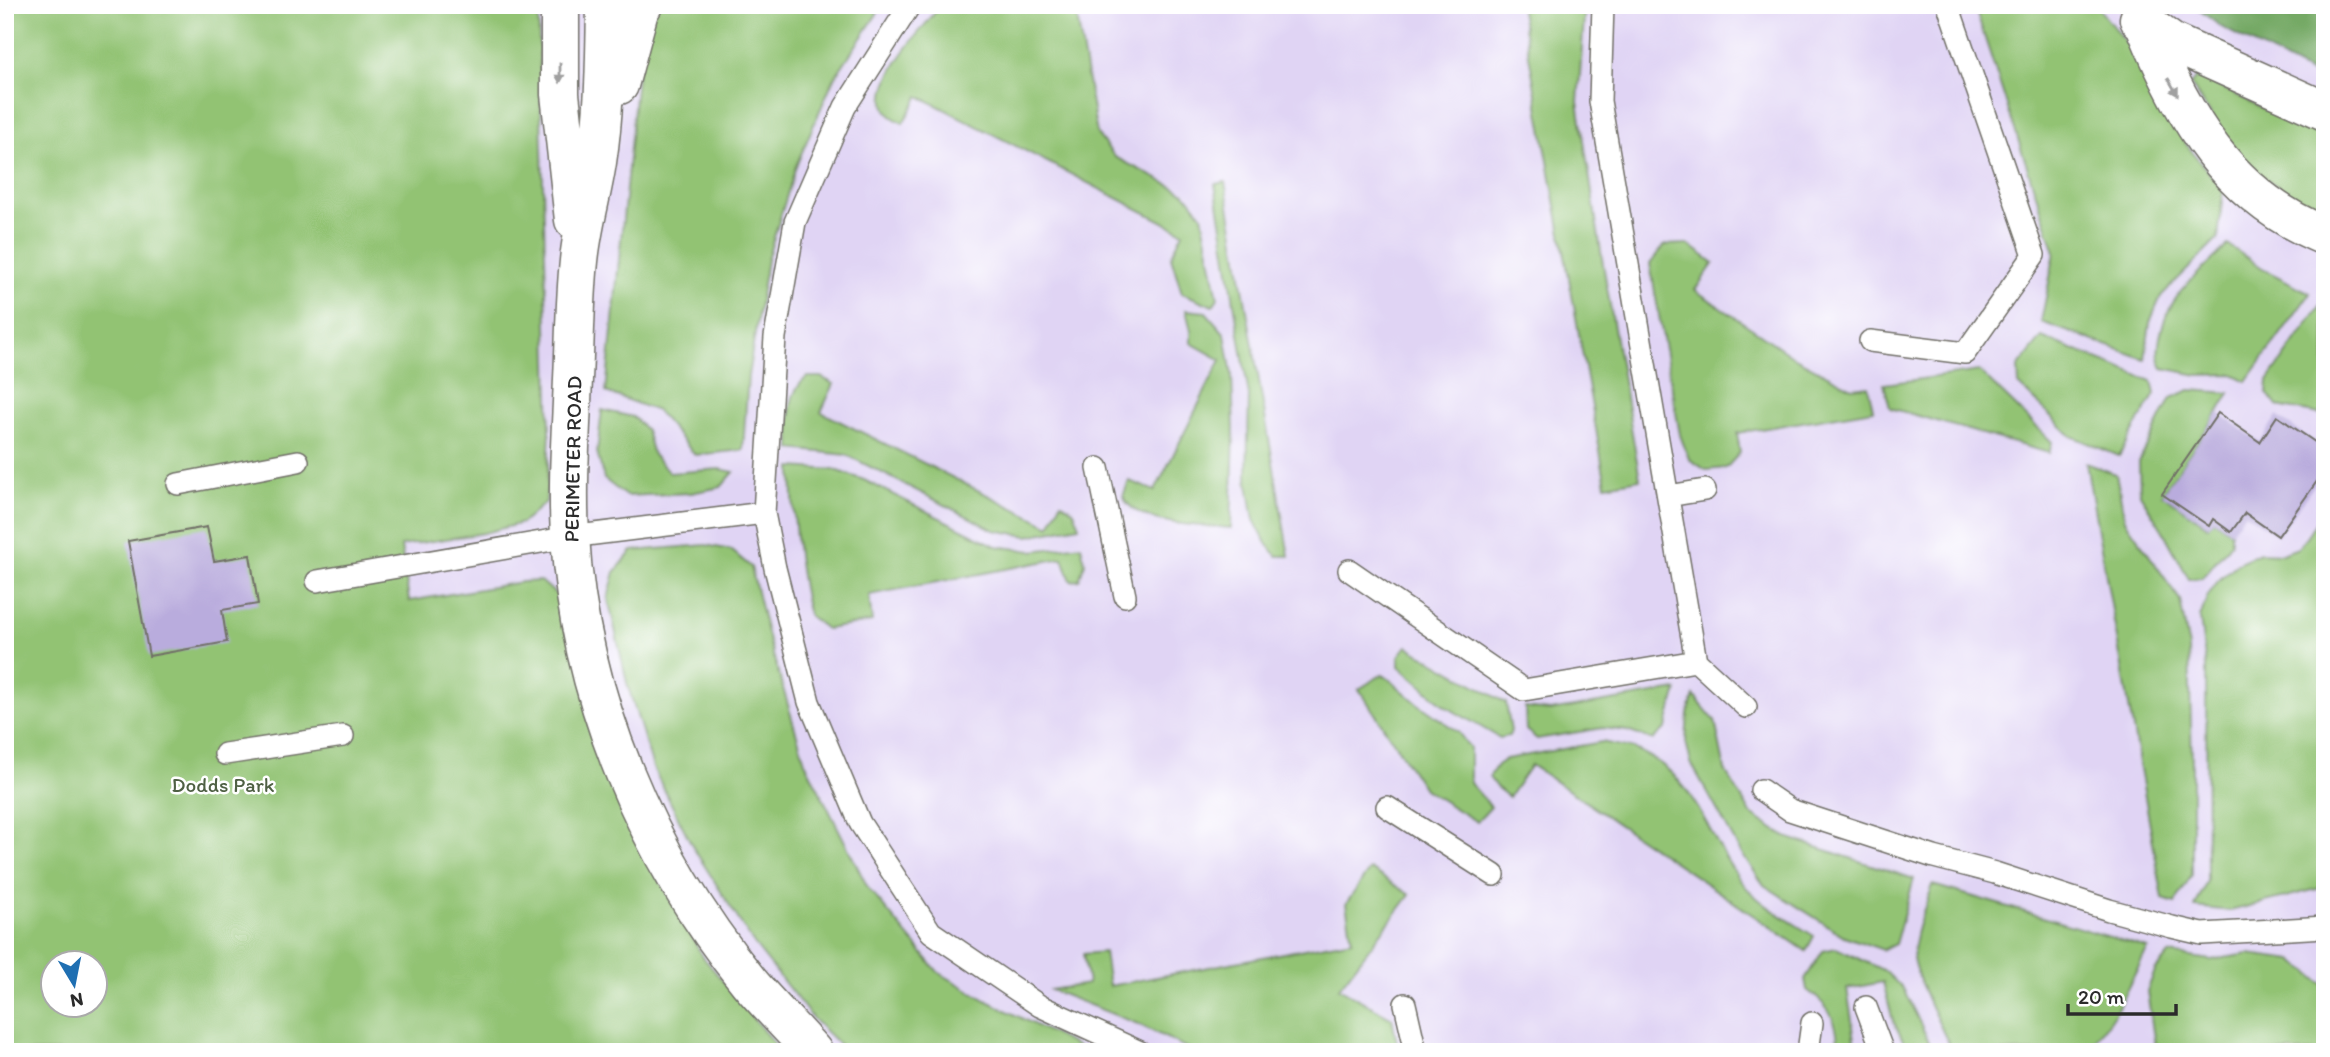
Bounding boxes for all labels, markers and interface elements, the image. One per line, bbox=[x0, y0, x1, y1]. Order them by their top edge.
one-way arrow bbox=[554, 63, 566, 85]
one-way arrow bbox=[2167, 77, 2179, 96]
street label: PERIMETER ROAD bbox=[559, 375, 586, 543]
park label: Dodds Park bbox=[171, 772, 275, 797]
north arrow bbox=[38, 948, 108, 1018]
scale bar bbox=[2068, 973, 2176, 1017]
text: 20 m bbox=[2078, 984, 2125, 1009]
text: N bbox=[69, 988, 85, 1013]

